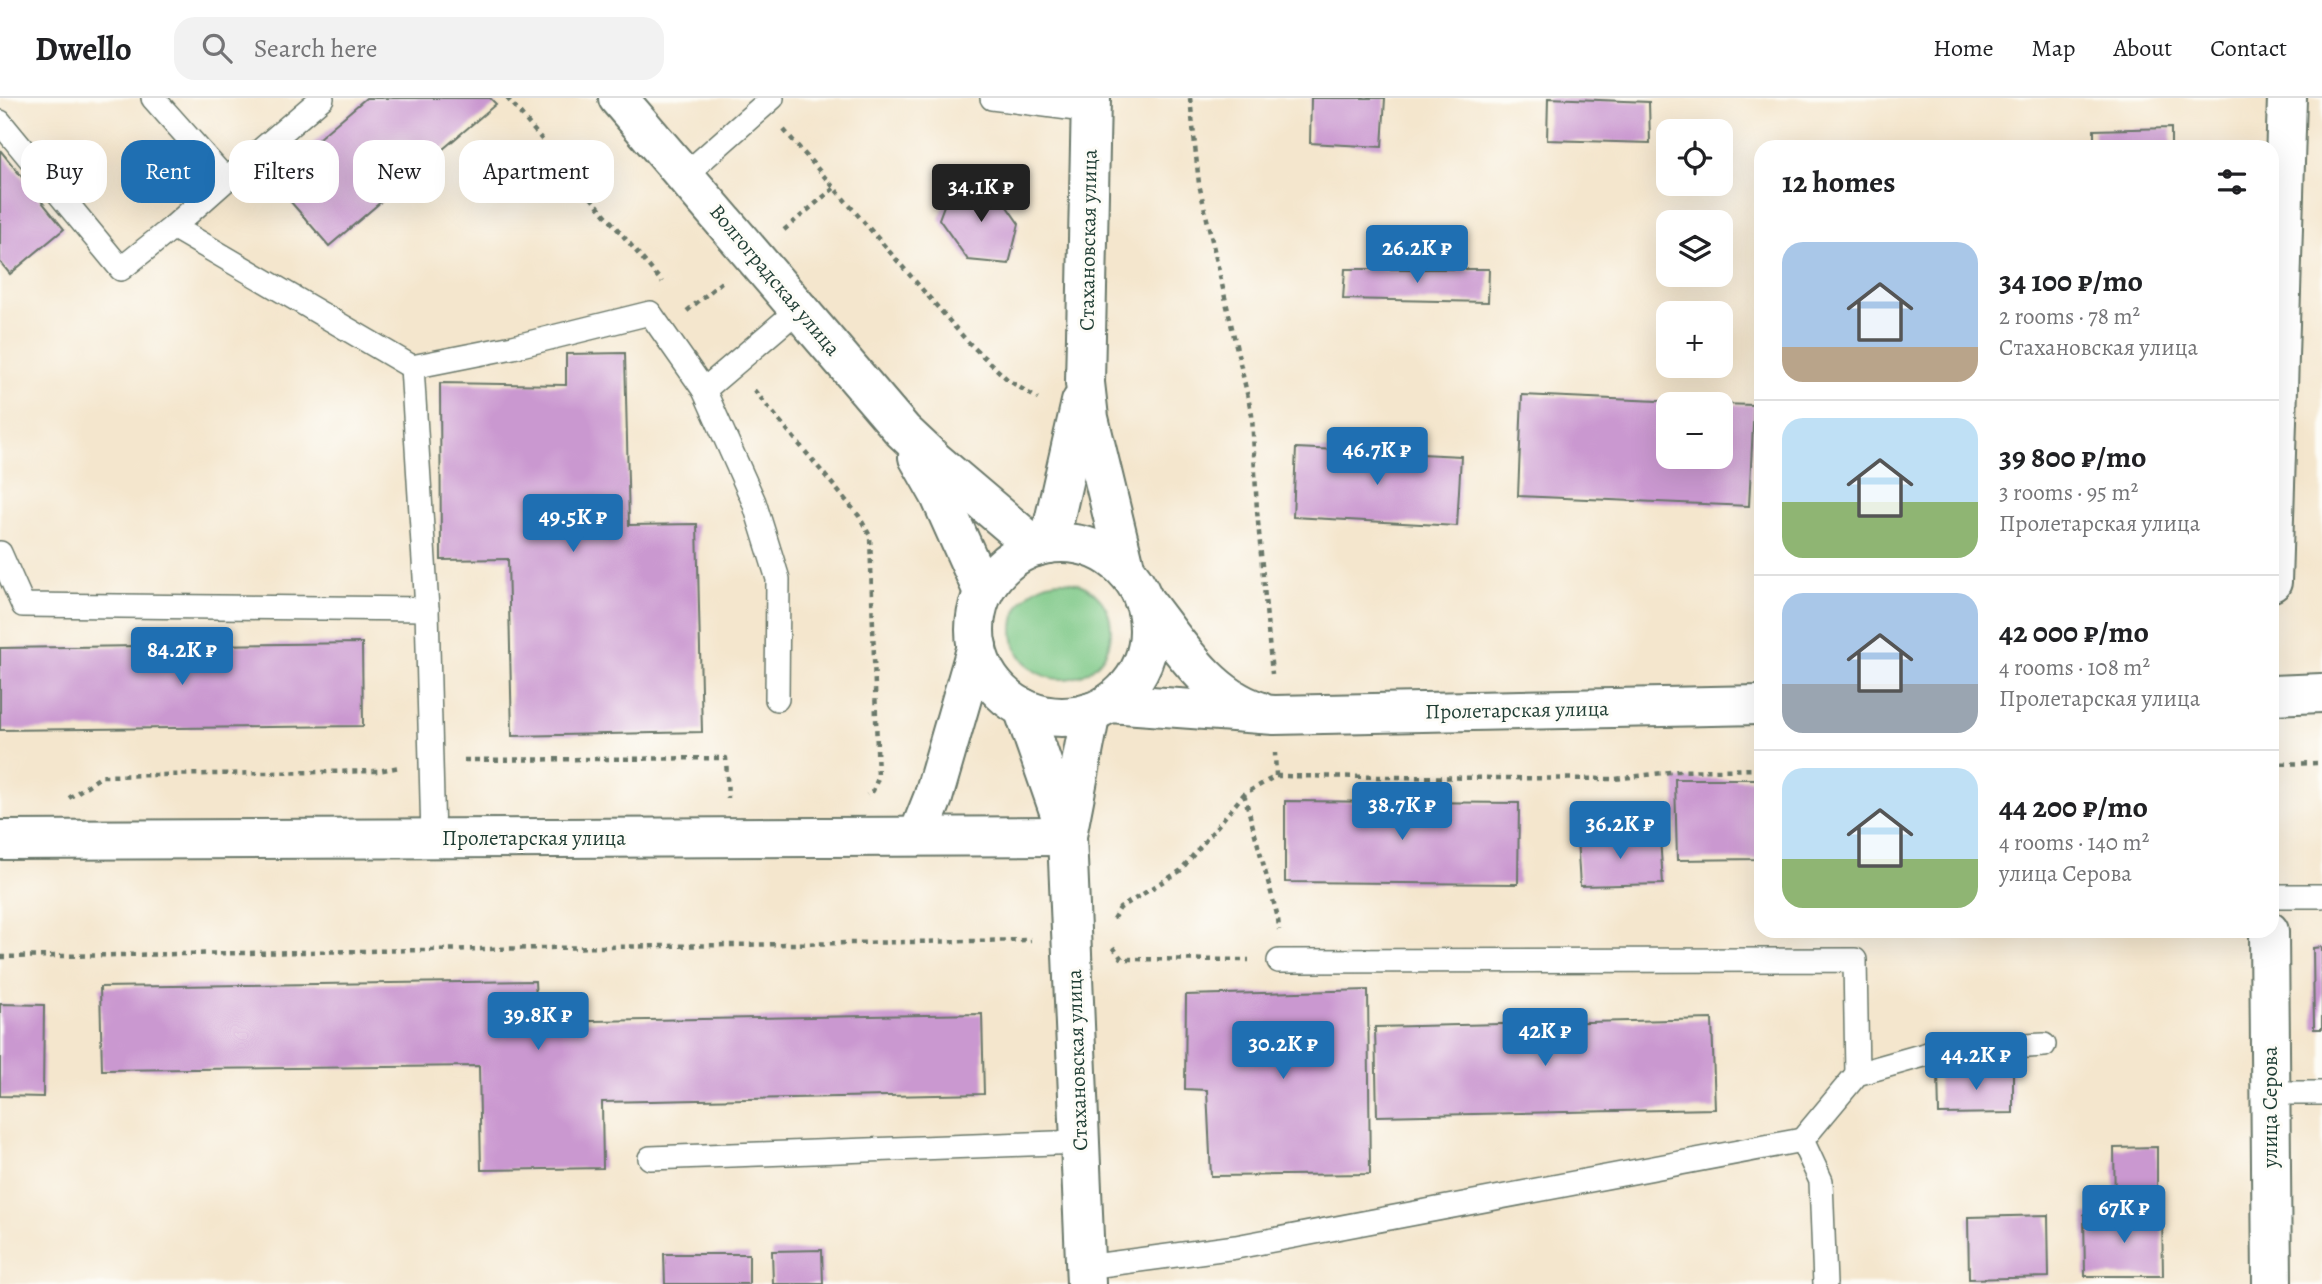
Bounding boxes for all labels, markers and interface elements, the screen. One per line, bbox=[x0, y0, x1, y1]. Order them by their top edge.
search box bbox=[174, 17, 664, 80]
text: Dwello bbox=[35, 26, 132, 71]
icon: search bbox=[198, 29, 236, 67]
text: Search here bbox=[254, 31, 377, 66]
text: Home bbox=[1933, 32, 1994, 64]
text: Map bbox=[2032, 32, 2076, 64]
text: About bbox=[2114, 32, 2172, 64]
text: Contact bbox=[2210, 32, 2287, 64]
map controls bbox=[1656, 119, 1733, 469]
button: locate bbox=[1656, 119, 1733, 196]
chip: Buy bbox=[21, 140, 107, 203]
chip: Rent bbox=[121, 140, 215, 203]
chip: Filters bbox=[229, 140, 339, 203]
chip: New bbox=[353, 140, 445, 203]
chip: Apartment bbox=[459, 140, 614, 203]
street label: Стахановская улица bbox=[1072, 149, 1104, 331]
text: 12 homes bbox=[1782, 162, 1895, 202]
icon: filters bbox=[2213, 163, 2251, 201]
pin: 34.1K ₽ bbox=[916, 164, 1046, 224]
text: 34.1K ₽ bbox=[948, 171, 1014, 202]
street label: Волгоградская улица bbox=[703, 198, 847, 362]
button: layers bbox=[1656, 210, 1733, 287]
pin: 26.2K ₽ bbox=[1352, 226, 1482, 285]
text: 26.2K ₽ bbox=[1382, 232, 1452, 263]
text: 34 100 ₽/mo bbox=[1999, 261, 2143, 301]
icon: home bbox=[1838, 270, 1922, 354]
button: + bbox=[1656, 301, 1733, 378]
text: 2 rooms · 78 m² bbox=[1999, 301, 2140, 332]
text: Стахановская улица bbox=[1999, 332, 2198, 363]
button: − bbox=[1656, 392, 1733, 469]
pin: 46.7K ₽ bbox=[1312, 428, 1442, 487]
text: 46.7K ₽ bbox=[1343, 434, 1411, 465]
text: 39 800 ₽/mo bbox=[1999, 437, 2147, 477]
icon: home bbox=[1838, 446, 1922, 530]
text: 3 rooms · 95 m² bbox=[1999, 477, 2138, 508]
pin: 49.5K ₽ bbox=[508, 494, 638, 554]
text: 49.5K ₽ bbox=[539, 501, 607, 532]
text: Пролетарская улица bbox=[1999, 508, 2200, 539]
text: 42 000 ₽/mo bbox=[1999, 612, 2149, 652]
icon: home bbox=[1838, 621, 1922, 705]
pin: 84.2K ₽ bbox=[117, 628, 247, 687]
text: 84.2K ₽ bbox=[147, 634, 217, 665]
text: 4 rooms · 108 m² bbox=[1999, 652, 2150, 683]
text: Пролетарская улица bbox=[1999, 683, 2200, 714]
street label: Пролетарская улица bbox=[1425, 694, 1609, 726]
pin: 38.7K ₽ bbox=[1337, 782, 1467, 842]
text: 44 200 ₽/mo bbox=[1999, 787, 2148, 827]
text: 38.7K ₽ bbox=[1368, 789, 1436, 820]
icon: home bbox=[1838, 796, 1922, 880]
pin: 36.2K ₽ bbox=[1555, 802, 1685, 861]
text: 36.2K ₽ bbox=[1586, 808, 1654, 839]
street label: Пролетарская улица bbox=[442, 824, 626, 852]
text: 4 rooms · 140 m² bbox=[1999, 827, 2149, 858]
text: улица Серова bbox=[1999, 858, 2132, 889]
street label: Стахановская улица bbox=[1060, 968, 1094, 1151]
pin: 39.8K ₽ bbox=[473, 992, 603, 1052]
text: 39.8K ₽ bbox=[504, 999, 572, 1030]
pin: 42K ₽ bbox=[1496, 1009, 1594, 1068]
text: 42K ₽ bbox=[1519, 1015, 1571, 1046]
pin: 30.2K ₽ bbox=[1218, 1021, 1348, 1081]
text: 30.2K ₽ bbox=[1248, 1028, 1318, 1059]
pin: 44.2K ₽ bbox=[1911, 1032, 2041, 1092]
text: 44.2K ₽ bbox=[1941, 1039, 2011, 1070]
street label: улица Серова bbox=[2256, 1046, 2284, 1169]
pin: 67K ₽ bbox=[2075, 1186, 2173, 1245]
text: 67K ₽ bbox=[2098, 1192, 2150, 1223]

